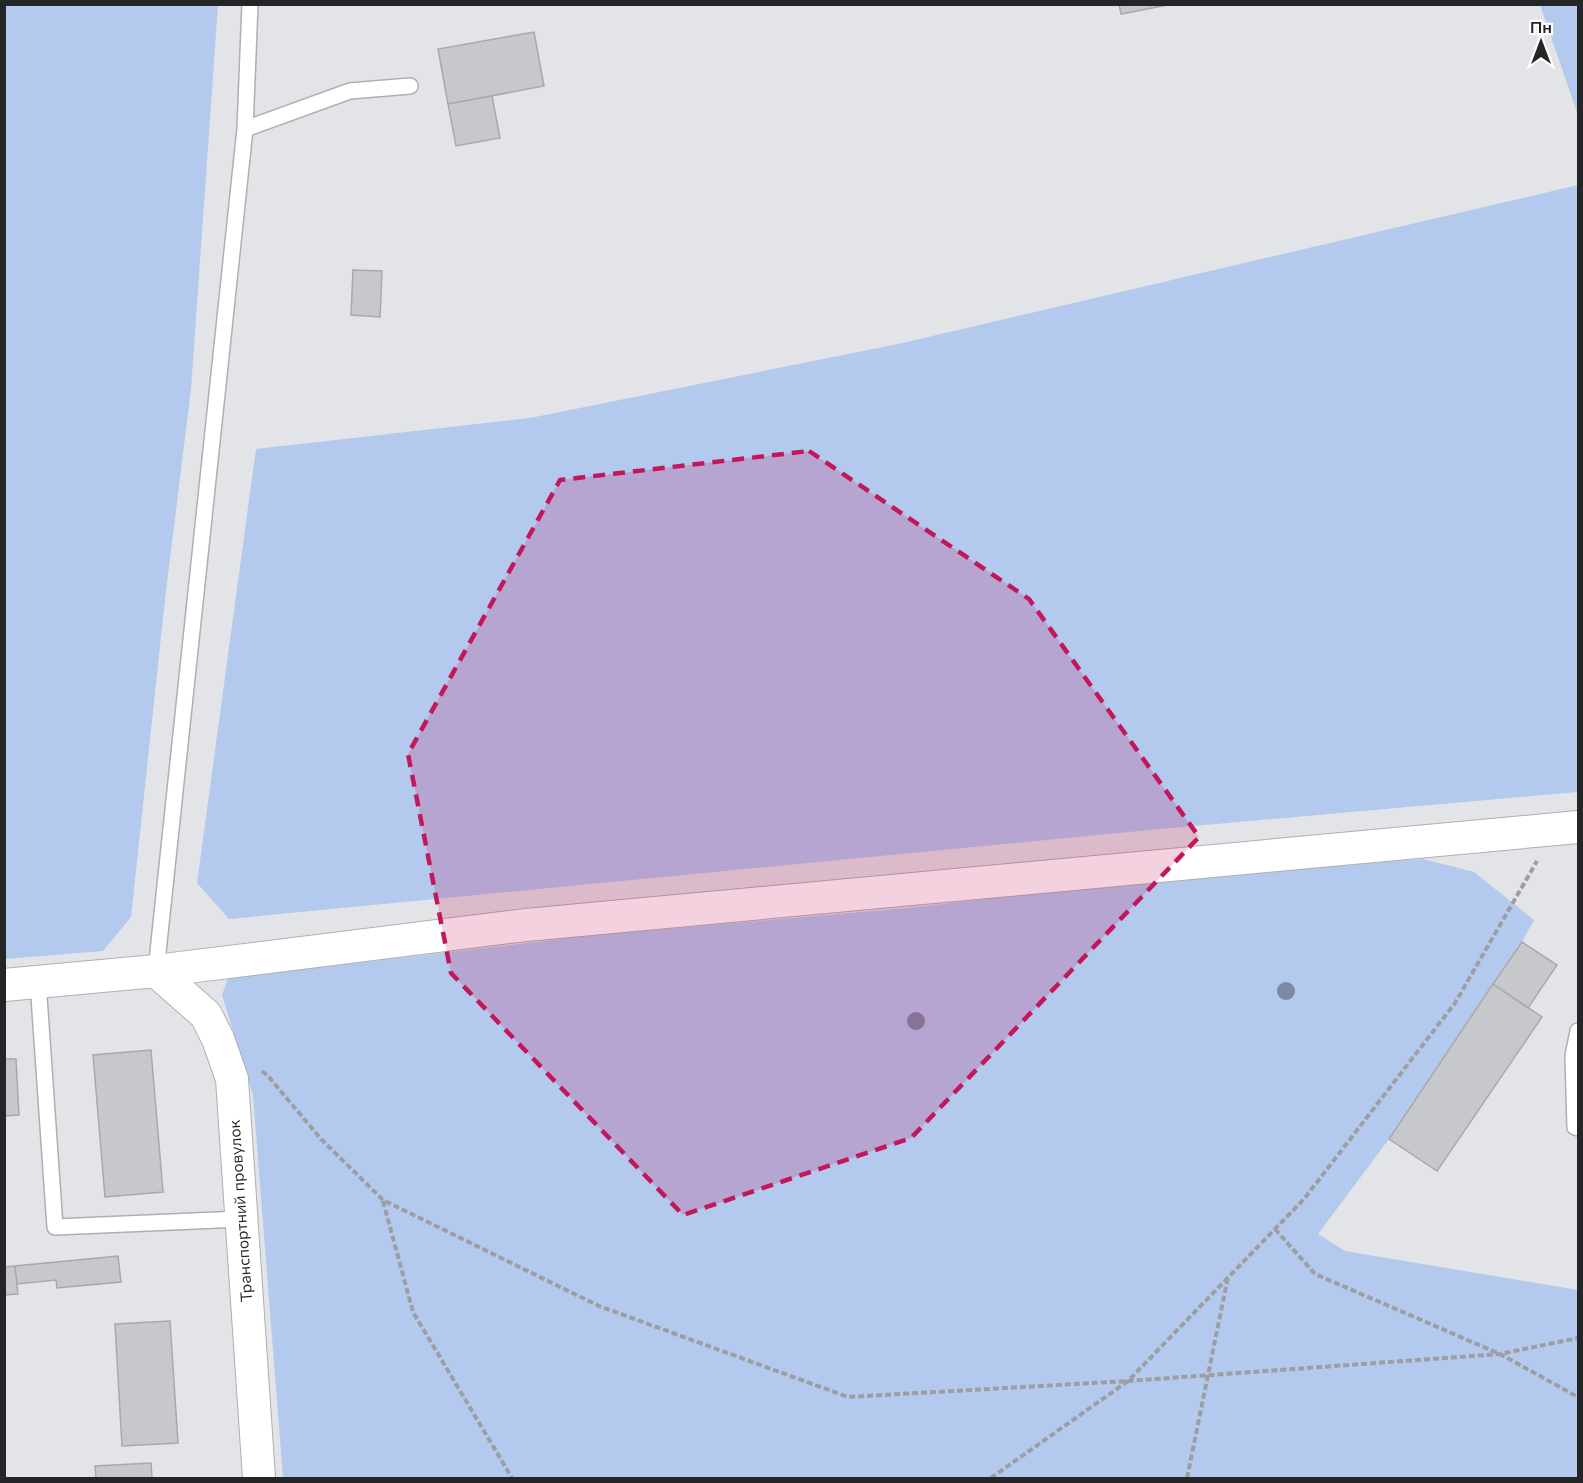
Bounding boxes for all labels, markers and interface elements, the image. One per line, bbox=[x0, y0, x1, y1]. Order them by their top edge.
north arrow bbox=[1511, 12, 1571, 72]
text: Пн bbox=[1530, 17, 1552, 39]
street label: Транспортний провулок bbox=[224, 1119, 258, 1302]

